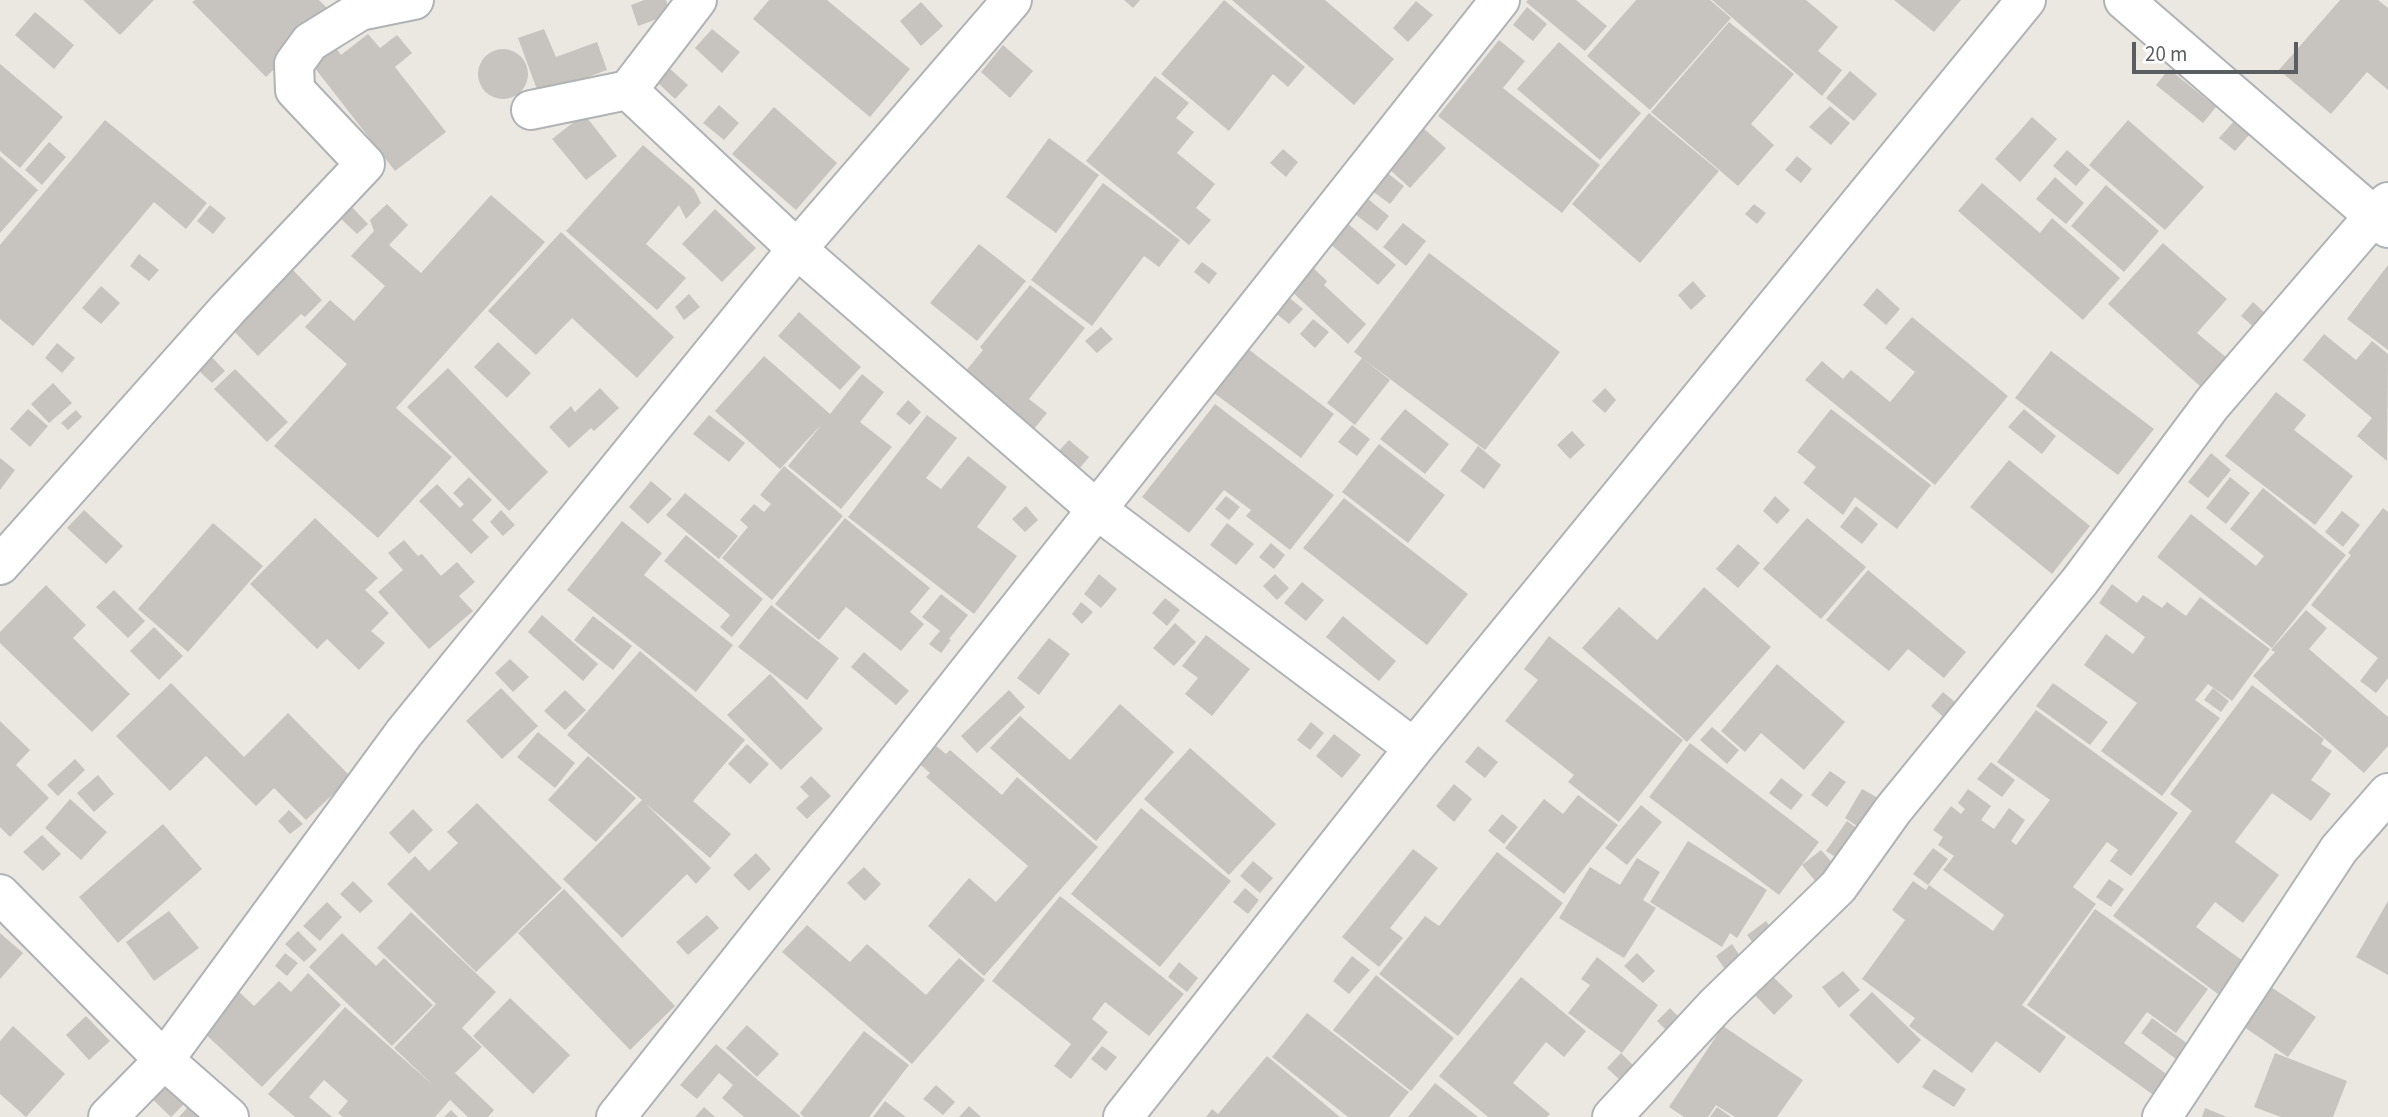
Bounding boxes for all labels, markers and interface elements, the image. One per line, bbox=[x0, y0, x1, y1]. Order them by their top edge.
scale bar bbox=[2136, 28, 2302, 72]
text: 20 m bbox=[2145, 39, 2187, 69]

